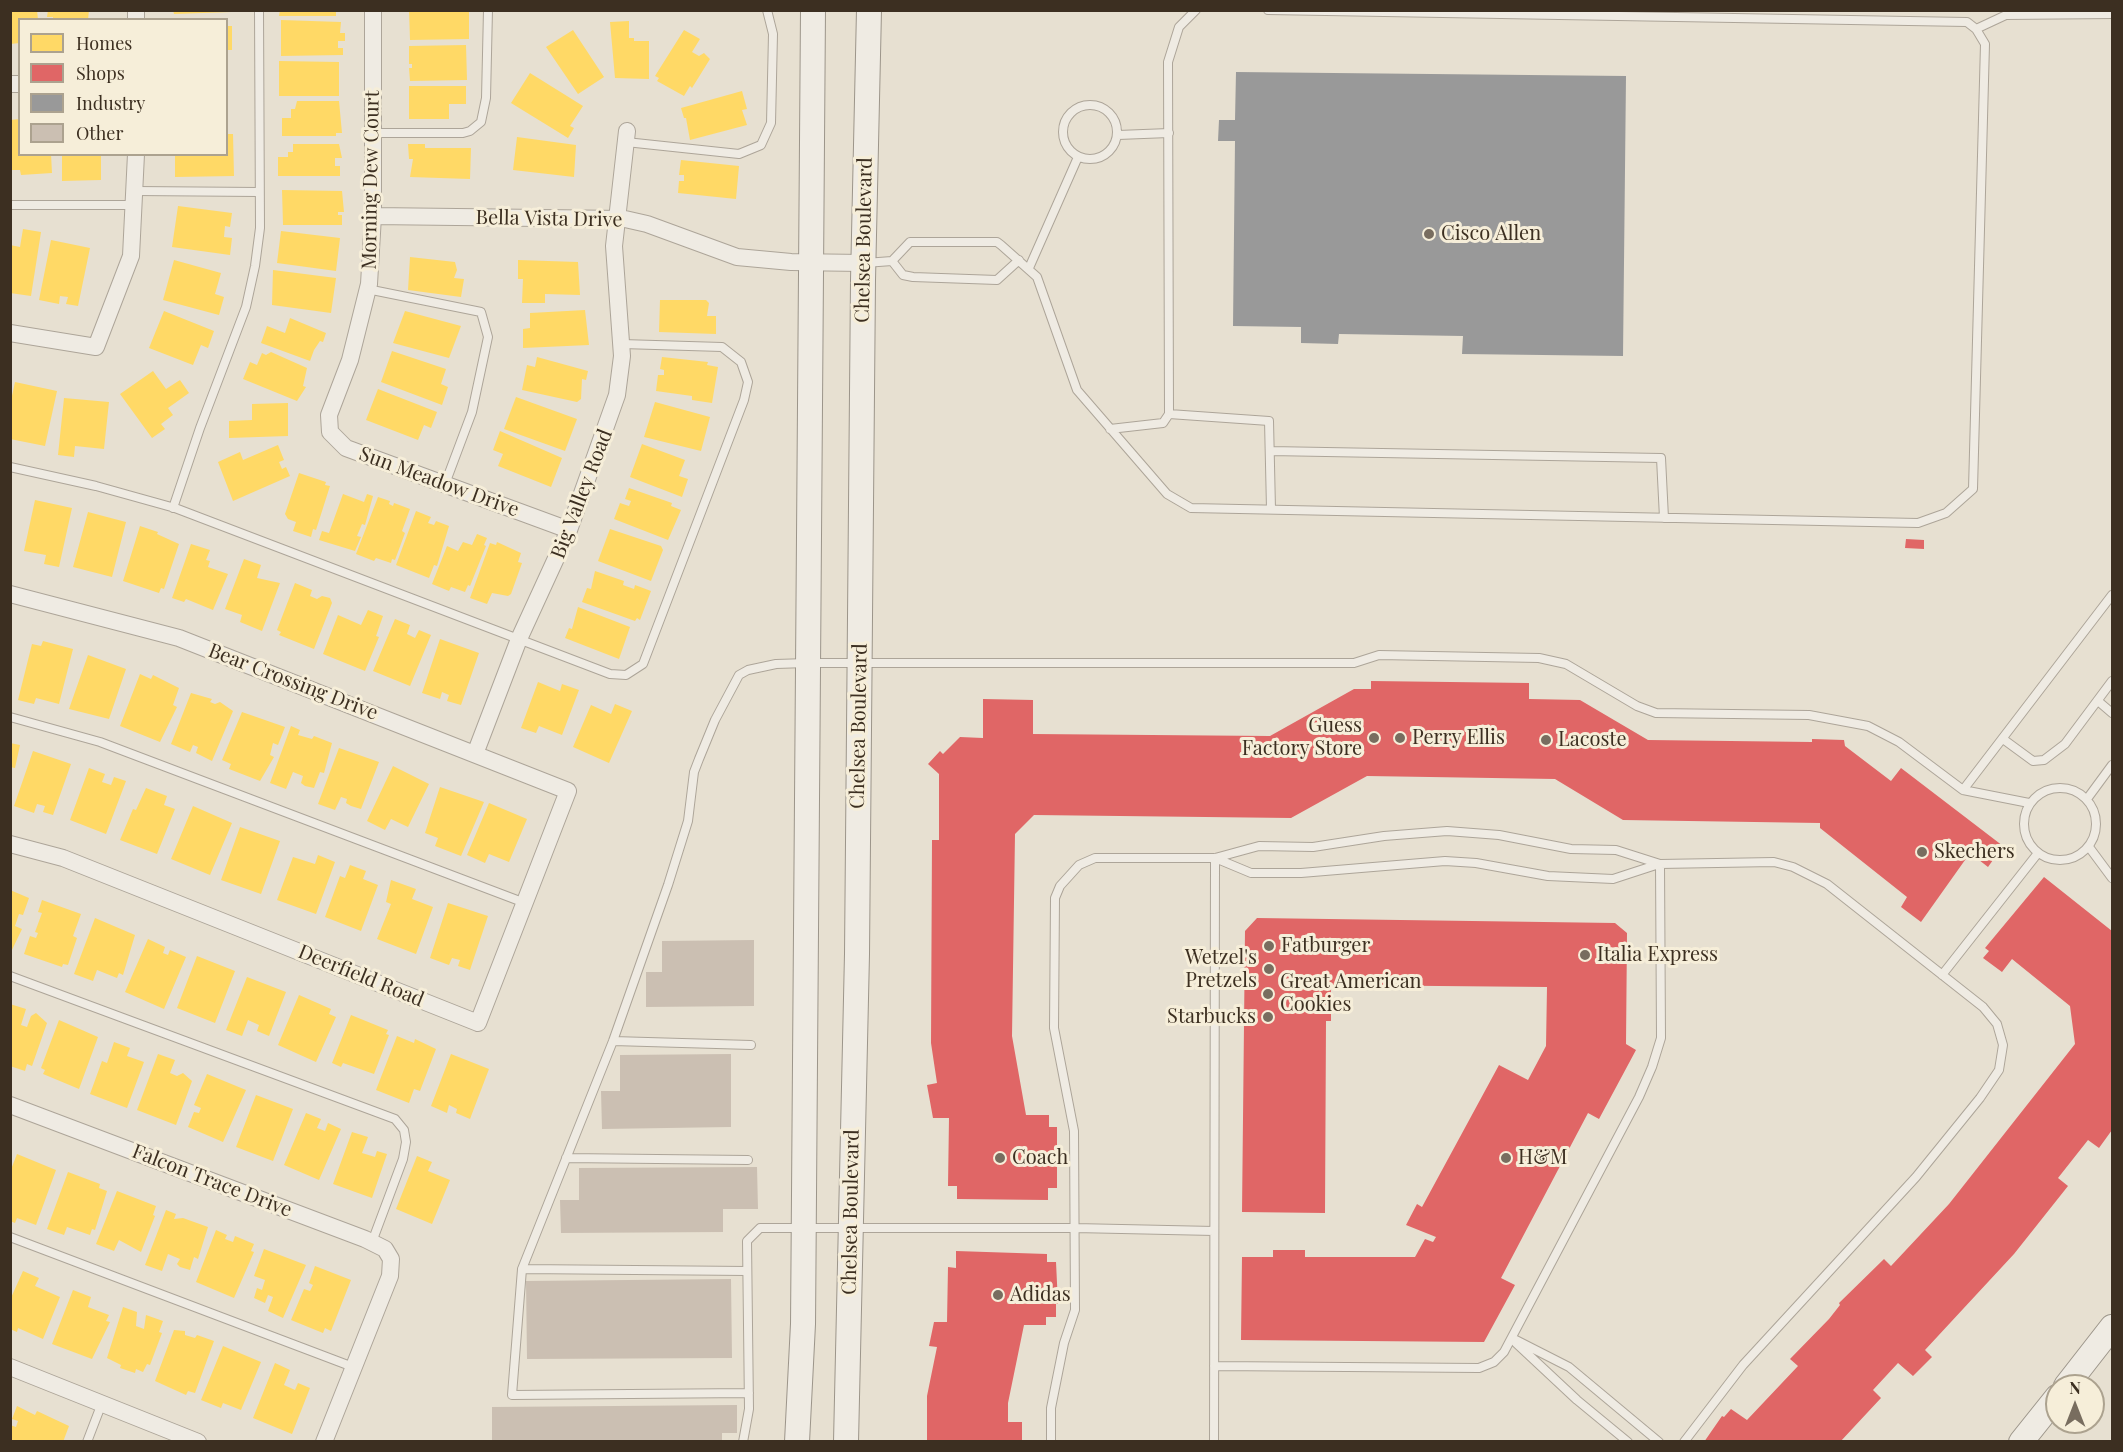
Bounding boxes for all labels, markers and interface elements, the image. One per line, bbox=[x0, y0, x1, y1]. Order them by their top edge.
legend bbox=[18, 18, 228, 156]
text: Homes bbox=[76, 31, 132, 55]
text: Shops bbox=[76, 61, 125, 85]
street label: Morning Dew Court bbox=[357, 90, 385, 270]
text: Industry bbox=[76, 91, 145, 115]
text: Other bbox=[76, 121, 123, 145]
street label: Chelsea Boulevard bbox=[851, 157, 877, 323]
street label: Bella Vista Drive bbox=[475, 206, 623, 232]
place label: Cisco Allen bbox=[1441, 222, 1541, 246]
marker: Cisco Allen bbox=[1422, 227, 1436, 241]
street label: Big Valley Road bbox=[546, 426, 618, 562]
street label: Sun Meadow Drive bbox=[356, 442, 522, 522]
street label: Bear Crossing Drive bbox=[205, 639, 381, 725]
street label: Chelsea Boulevard bbox=[846, 643, 872, 809]
place label: Guess Factory Store bbox=[1242, 714, 1362, 761]
place label: Perry Ellis bbox=[1412, 726, 1505, 750]
place label: Lacoste bbox=[1558, 728, 1627, 752]
marker: Guess Factory Store bbox=[1367, 731, 1381, 745]
marker: Perry Ellis bbox=[1393, 731, 1407, 745]
marker: Lacoste bbox=[1539, 733, 1553, 747]
place label: Skechers bbox=[1934, 840, 2015, 864]
marker: Skechers bbox=[1915, 845, 1929, 859]
place label: Fatburger bbox=[1281, 934, 1370, 958]
marker: Fatburger bbox=[1262, 939, 1276, 953]
street label: Deerfield Road bbox=[295, 940, 427, 1012]
place label: Italia Express bbox=[1597, 943, 1718, 967]
place label: Wetzel's Pretzels bbox=[1185, 946, 1257, 993]
marker: Italia Express bbox=[1578, 948, 1592, 962]
marker: Wetzel's Pretzels bbox=[1262, 962, 1276, 976]
place label: Great American Cookies bbox=[1280, 970, 1422, 1017]
marker: Great American Cookies bbox=[1261, 987, 1275, 1001]
place label: Starbucks bbox=[1167, 1005, 1256, 1029]
marker: Starbucks bbox=[1261, 1010, 1275, 1024]
street label: Chelsea Boulevard bbox=[838, 1129, 864, 1295]
street label: Falcon Trace Drive bbox=[129, 1139, 295, 1223]
place label: Coach bbox=[1012, 1146, 1068, 1170]
place label: H&M bbox=[1518, 1146, 1567, 1170]
marker: Coach bbox=[993, 1151, 1007, 1165]
marker: H&M bbox=[1499, 1151, 1513, 1165]
place label: Adidas bbox=[1010, 1283, 1071, 1307]
marker: Adidas bbox=[991, 1288, 1005, 1302]
north arrow bbox=[2045, 1374, 2105, 1434]
text: N bbox=[2069, 1377, 2081, 1398]

